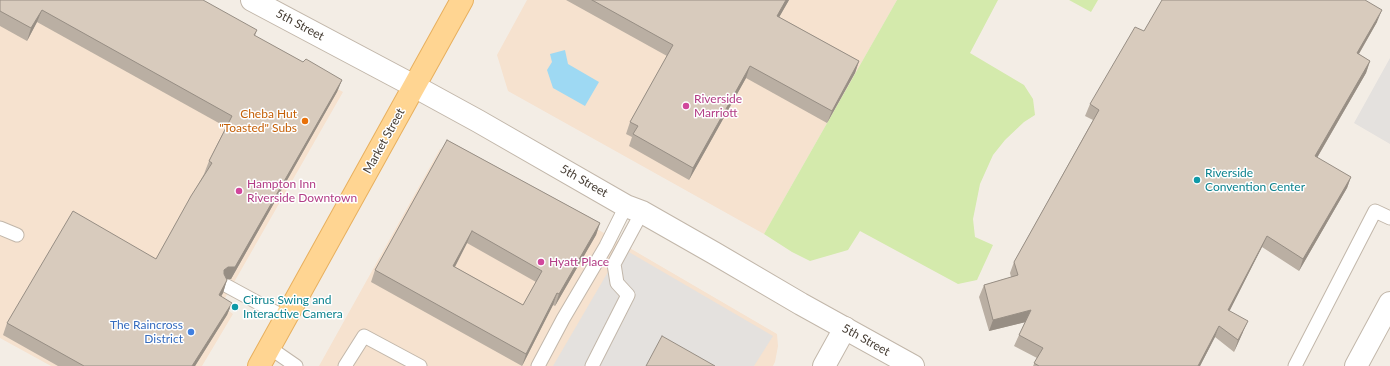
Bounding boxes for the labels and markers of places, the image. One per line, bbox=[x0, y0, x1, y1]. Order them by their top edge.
place label: Riverside Marriott bbox=[694, 92, 742, 120]
marker: Riverside Marriott bbox=[681, 101, 691, 111]
place label: Cheba Hut "Toasted" Subs bbox=[219, 107, 297, 135]
marker: Cheba Hut "Toasted" Subs bbox=[300, 116, 310, 126]
place label: Riverside Convention Center bbox=[1205, 166, 1305, 194]
marker: Riverside Convention Center bbox=[1192, 175, 1202, 185]
place label: Hampton Inn Riverside Downtown bbox=[247, 177, 357, 205]
marker: Hampton Inn Riverside Downtown bbox=[234, 186, 244, 196]
place label: Hyatt Place bbox=[549, 255, 609, 269]
marker: Hyatt Place bbox=[536, 257, 546, 267]
place label: Citrus Swing and Interactive Camera bbox=[243, 293, 343, 321]
marker: Citrus Swing and Interactive Camera bbox=[230, 302, 240, 312]
place label: The Raincross District bbox=[110, 318, 183, 346]
marker: The Raincross District bbox=[186, 327, 196, 337]

